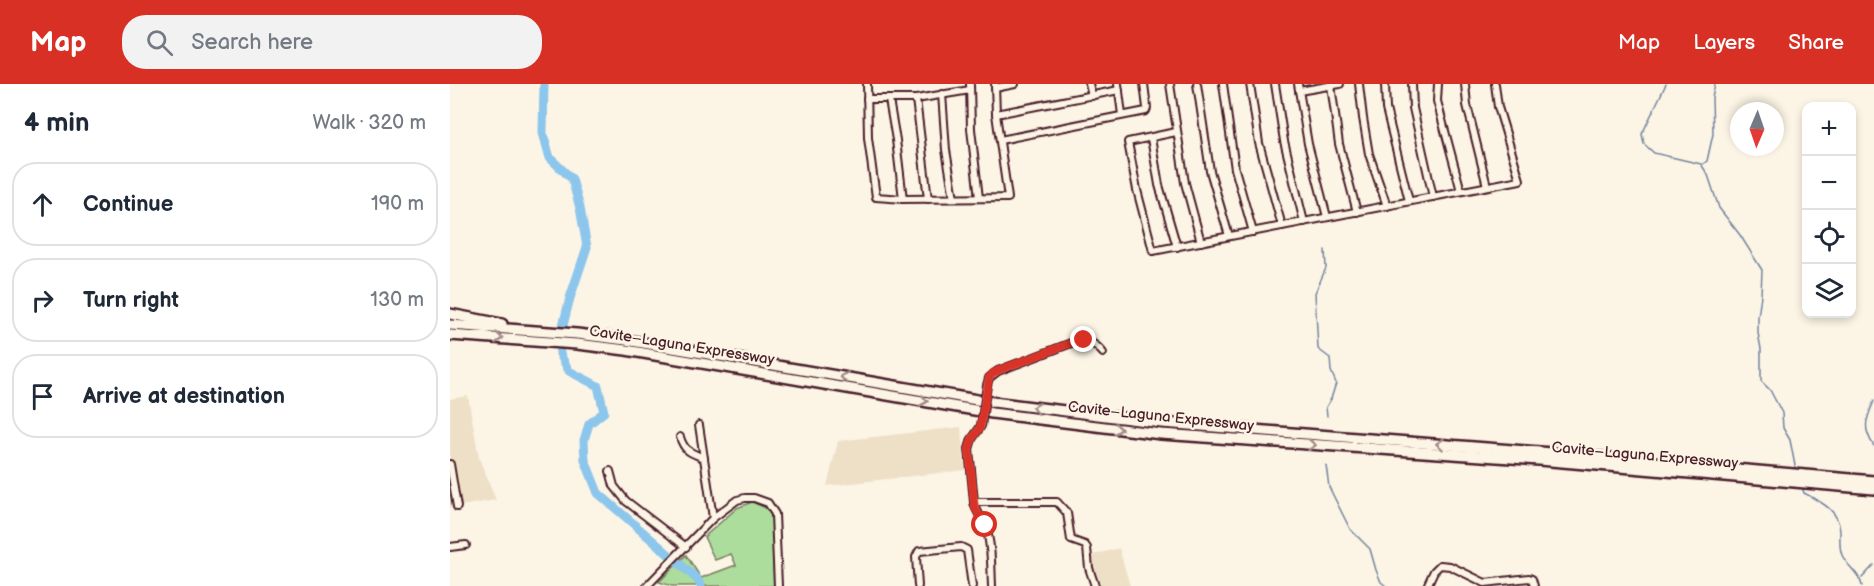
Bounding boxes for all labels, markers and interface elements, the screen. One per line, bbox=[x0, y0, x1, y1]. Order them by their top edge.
search box bbox=[122, 15, 542, 69]
text: Map bbox=[30, 26, 86, 59]
icon: search bbox=[143, 26, 176, 59]
text: Search here bbox=[191, 29, 313, 56]
text: Map bbox=[1618, 30, 1660, 55]
text: Layers bbox=[1693, 30, 1755, 55]
text: Share bbox=[1788, 30, 1844, 55]
north arrow bbox=[1730, 102, 1784, 156]
map controls bbox=[1802, 102, 1856, 318]
button: + bbox=[1802, 102, 1856, 156]
text: 4 min bbox=[24, 108, 89, 139]
text: Walk · 320 m bbox=[312, 111, 426, 135]
button: − bbox=[1802, 156, 1856, 210]
icon: ahead bbox=[26, 188, 59, 221]
text: Continue bbox=[83, 191, 173, 218]
text: 190 m bbox=[371, 192, 424, 216]
button: locate bbox=[1802, 210, 1856, 264]
button: layers bbox=[1802, 264, 1856, 318]
icon: right bbox=[26, 284, 59, 317]
text: Turn right bbox=[83, 287, 179, 314]
text: 130 m bbox=[370, 288, 424, 312]
street label: Cavite–Laguna Expressway bbox=[588, 321, 776, 370]
route end bbox=[1070, 326, 1096, 352]
one-way arrow bbox=[495, 331, 504, 344]
one-way arrow bbox=[839, 372, 849, 384]
icon: arrive bbox=[26, 380, 59, 413]
text: Arrive at destination bbox=[83, 383, 285, 410]
one-way arrow bbox=[920, 395, 929, 407]
street label: Cavite–Laguna Expressway bbox=[1067, 397, 1255, 436]
one-way arrow bbox=[1032, 402, 1041, 414]
one-way arrow bbox=[1113, 422, 1122, 434]
one-way arrow bbox=[1307, 438, 1316, 451]
one-way arrow bbox=[1435, 438, 1444, 451]
street label: Cavite–Laguna Expressway bbox=[1551, 438, 1739, 473]
route start bbox=[971, 511, 997, 537]

